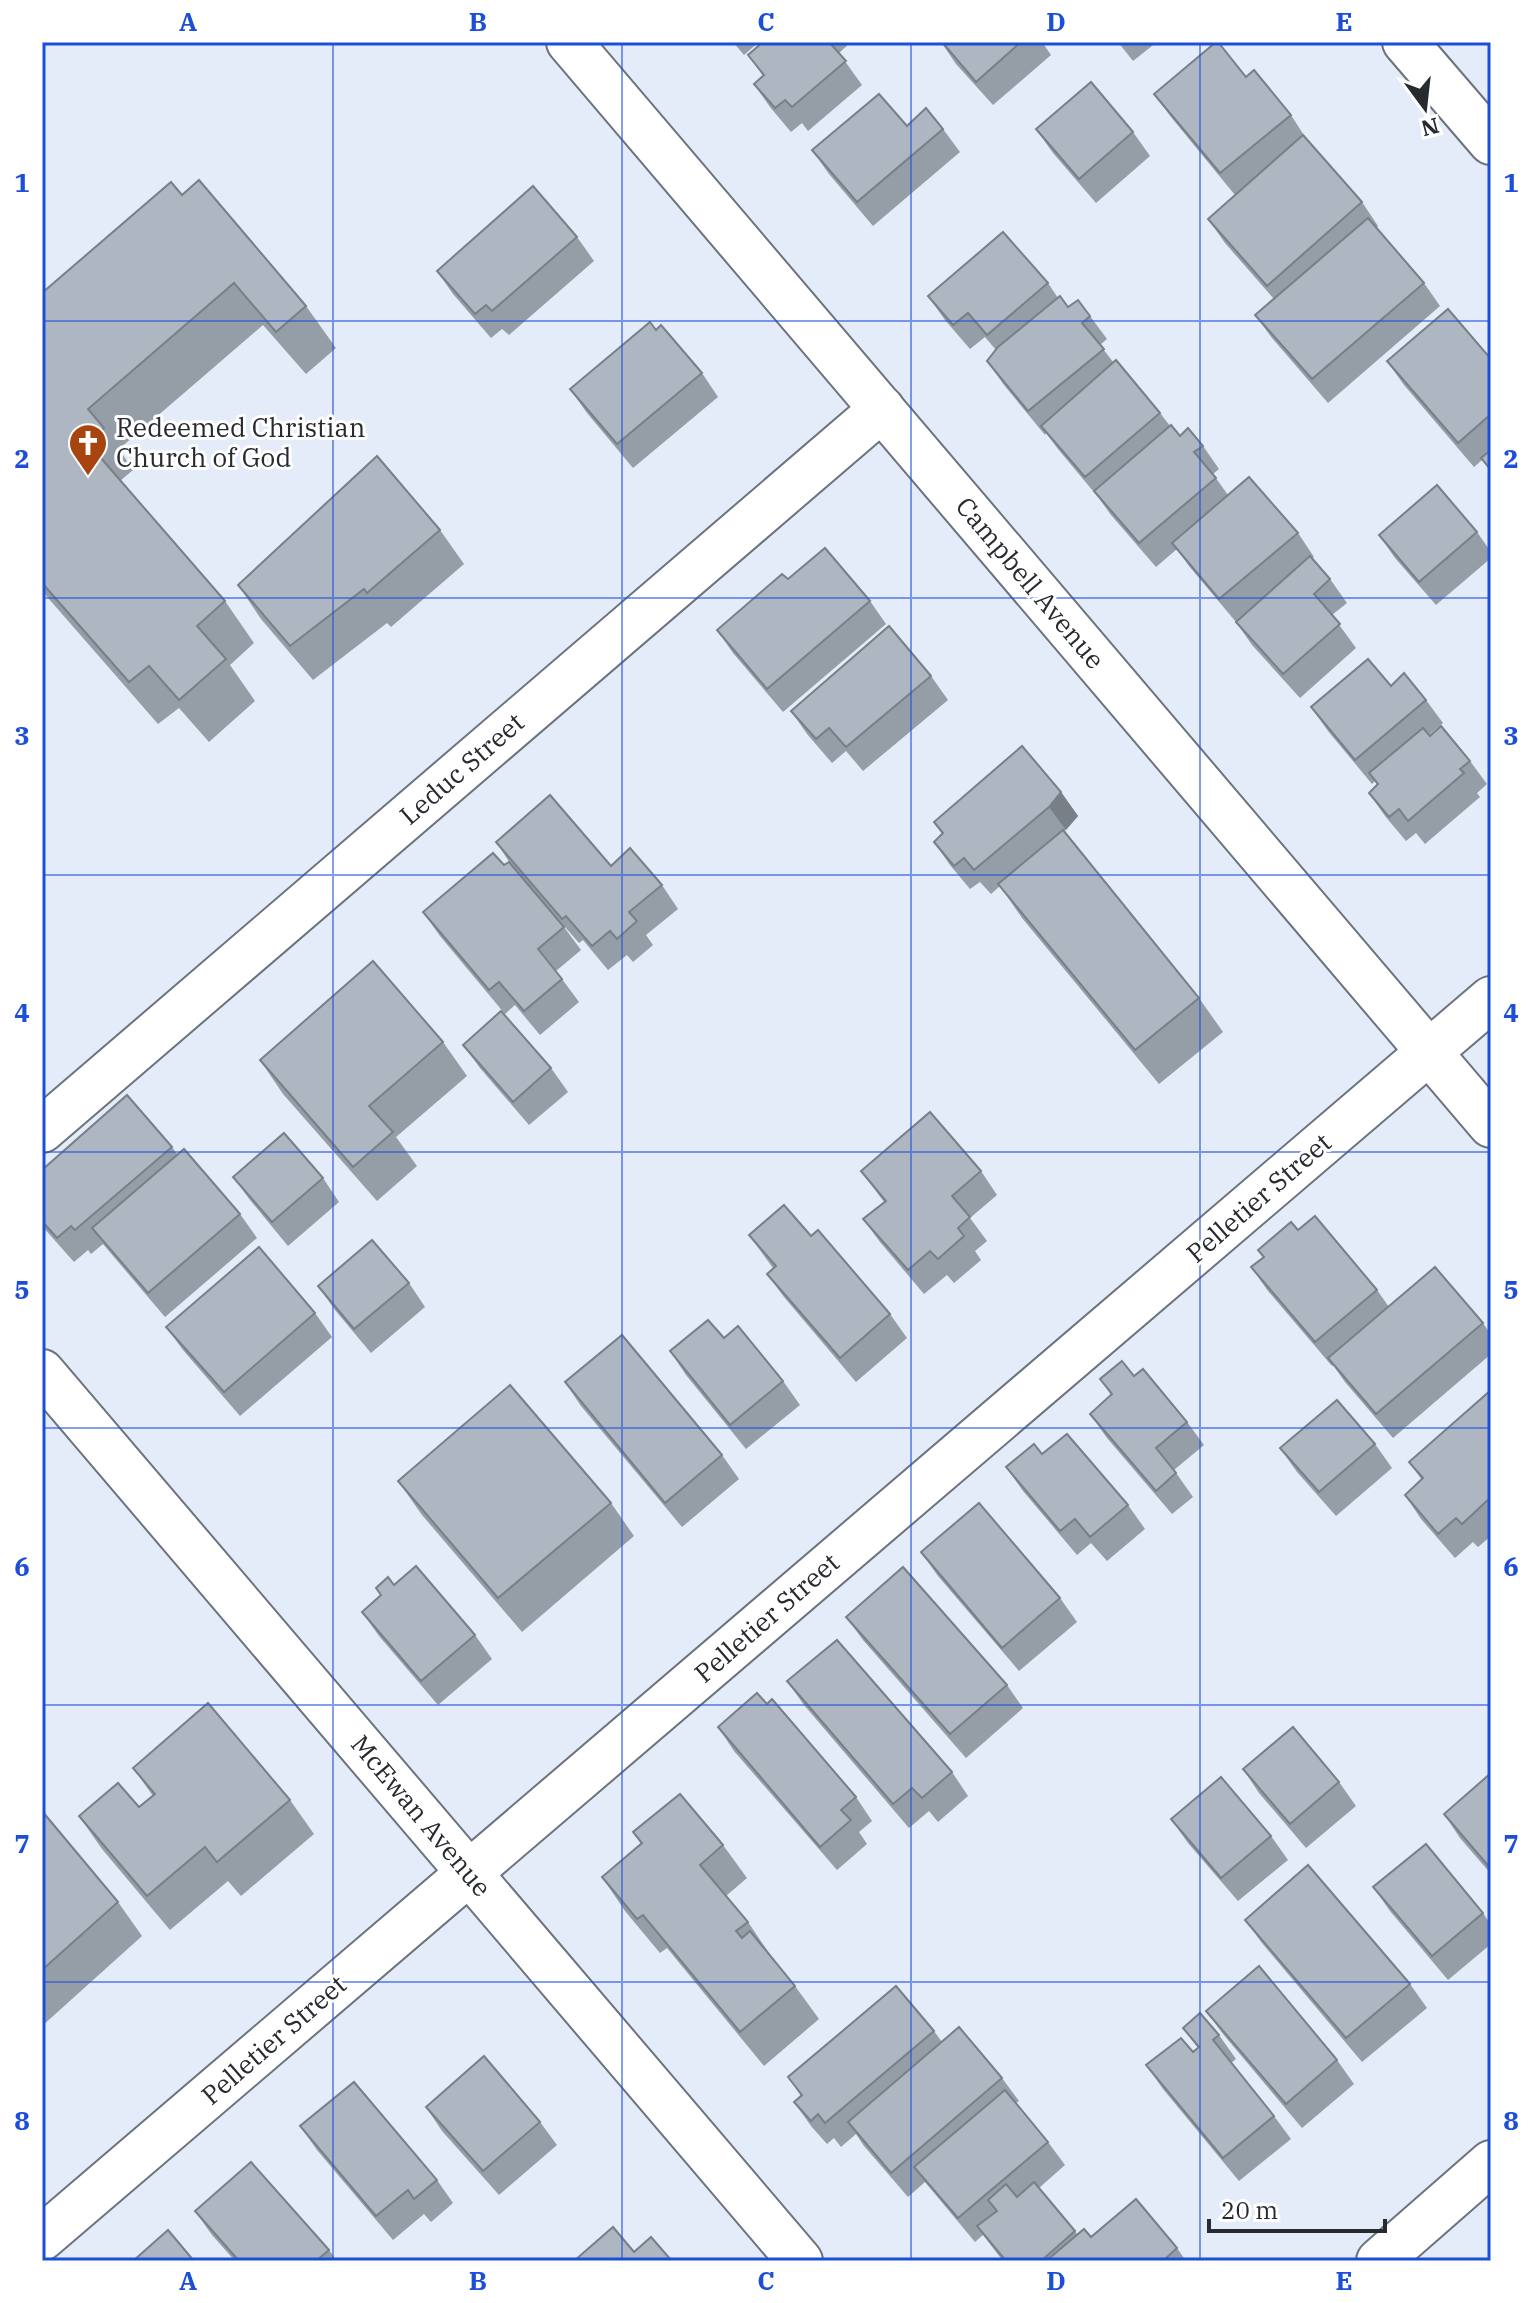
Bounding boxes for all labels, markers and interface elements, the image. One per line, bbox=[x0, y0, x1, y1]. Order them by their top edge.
text: A bbox=[179, 4, 197, 38]
text: B bbox=[469, 4, 487, 38]
text: C bbox=[757, 4, 775, 38]
text: D bbox=[1046, 4, 1066, 38]
text: E bbox=[1335, 4, 1353, 38]
north arrow bbox=[1385, 68, 1465, 148]
text: N bbox=[1418, 112, 1442, 144]
text: 1 bbox=[14, 165, 30, 199]
text: 1 bbox=[1503, 165, 1519, 199]
place label: Redeemed Christian Church of God bbox=[116, 410, 365, 474]
church icon: Redeemed Christian Church of God bbox=[67, 422, 109, 477]
text: 2 bbox=[14, 441, 30, 475]
text: 2 bbox=[1503, 441, 1519, 475]
street label: Campbell Avenue bbox=[949, 489, 1113, 675]
street label: Leduc Street bbox=[392, 705, 531, 832]
text: 3 bbox=[14, 718, 30, 752]
text: 3 bbox=[1503, 718, 1519, 752]
text: 4 bbox=[14, 995, 30, 1029]
text: 4 bbox=[1503, 995, 1519, 1029]
street label: Pelletier Street bbox=[1179, 1125, 1338, 1269]
text: 5 bbox=[14, 1272, 30, 1306]
text: 5 bbox=[1503, 1272, 1519, 1306]
street label: Pelletier Street bbox=[687, 1545, 846, 1689]
text: 6 bbox=[14, 1549, 30, 1583]
text: 6 bbox=[1503, 1549, 1519, 1583]
street label: McEwan Avenue bbox=[344, 1727, 499, 1903]
text: 7 bbox=[14, 1826, 30, 1860]
text: 7 bbox=[1503, 1826, 1519, 1860]
street label: Pelletier Street bbox=[194, 1967, 353, 2111]
text: 8 bbox=[14, 2103, 30, 2137]
text: 8 bbox=[1503, 2103, 1519, 2137]
scale bar bbox=[1209, 2183, 1385, 2233]
text: 20 m bbox=[1221, 2194, 1278, 2226]
text: A bbox=[179, 2263, 197, 2297]
text: B bbox=[469, 2263, 487, 2297]
text: C bbox=[757, 2263, 775, 2297]
text: D bbox=[1046, 2263, 1066, 2297]
text: E bbox=[1335, 2263, 1353, 2297]

